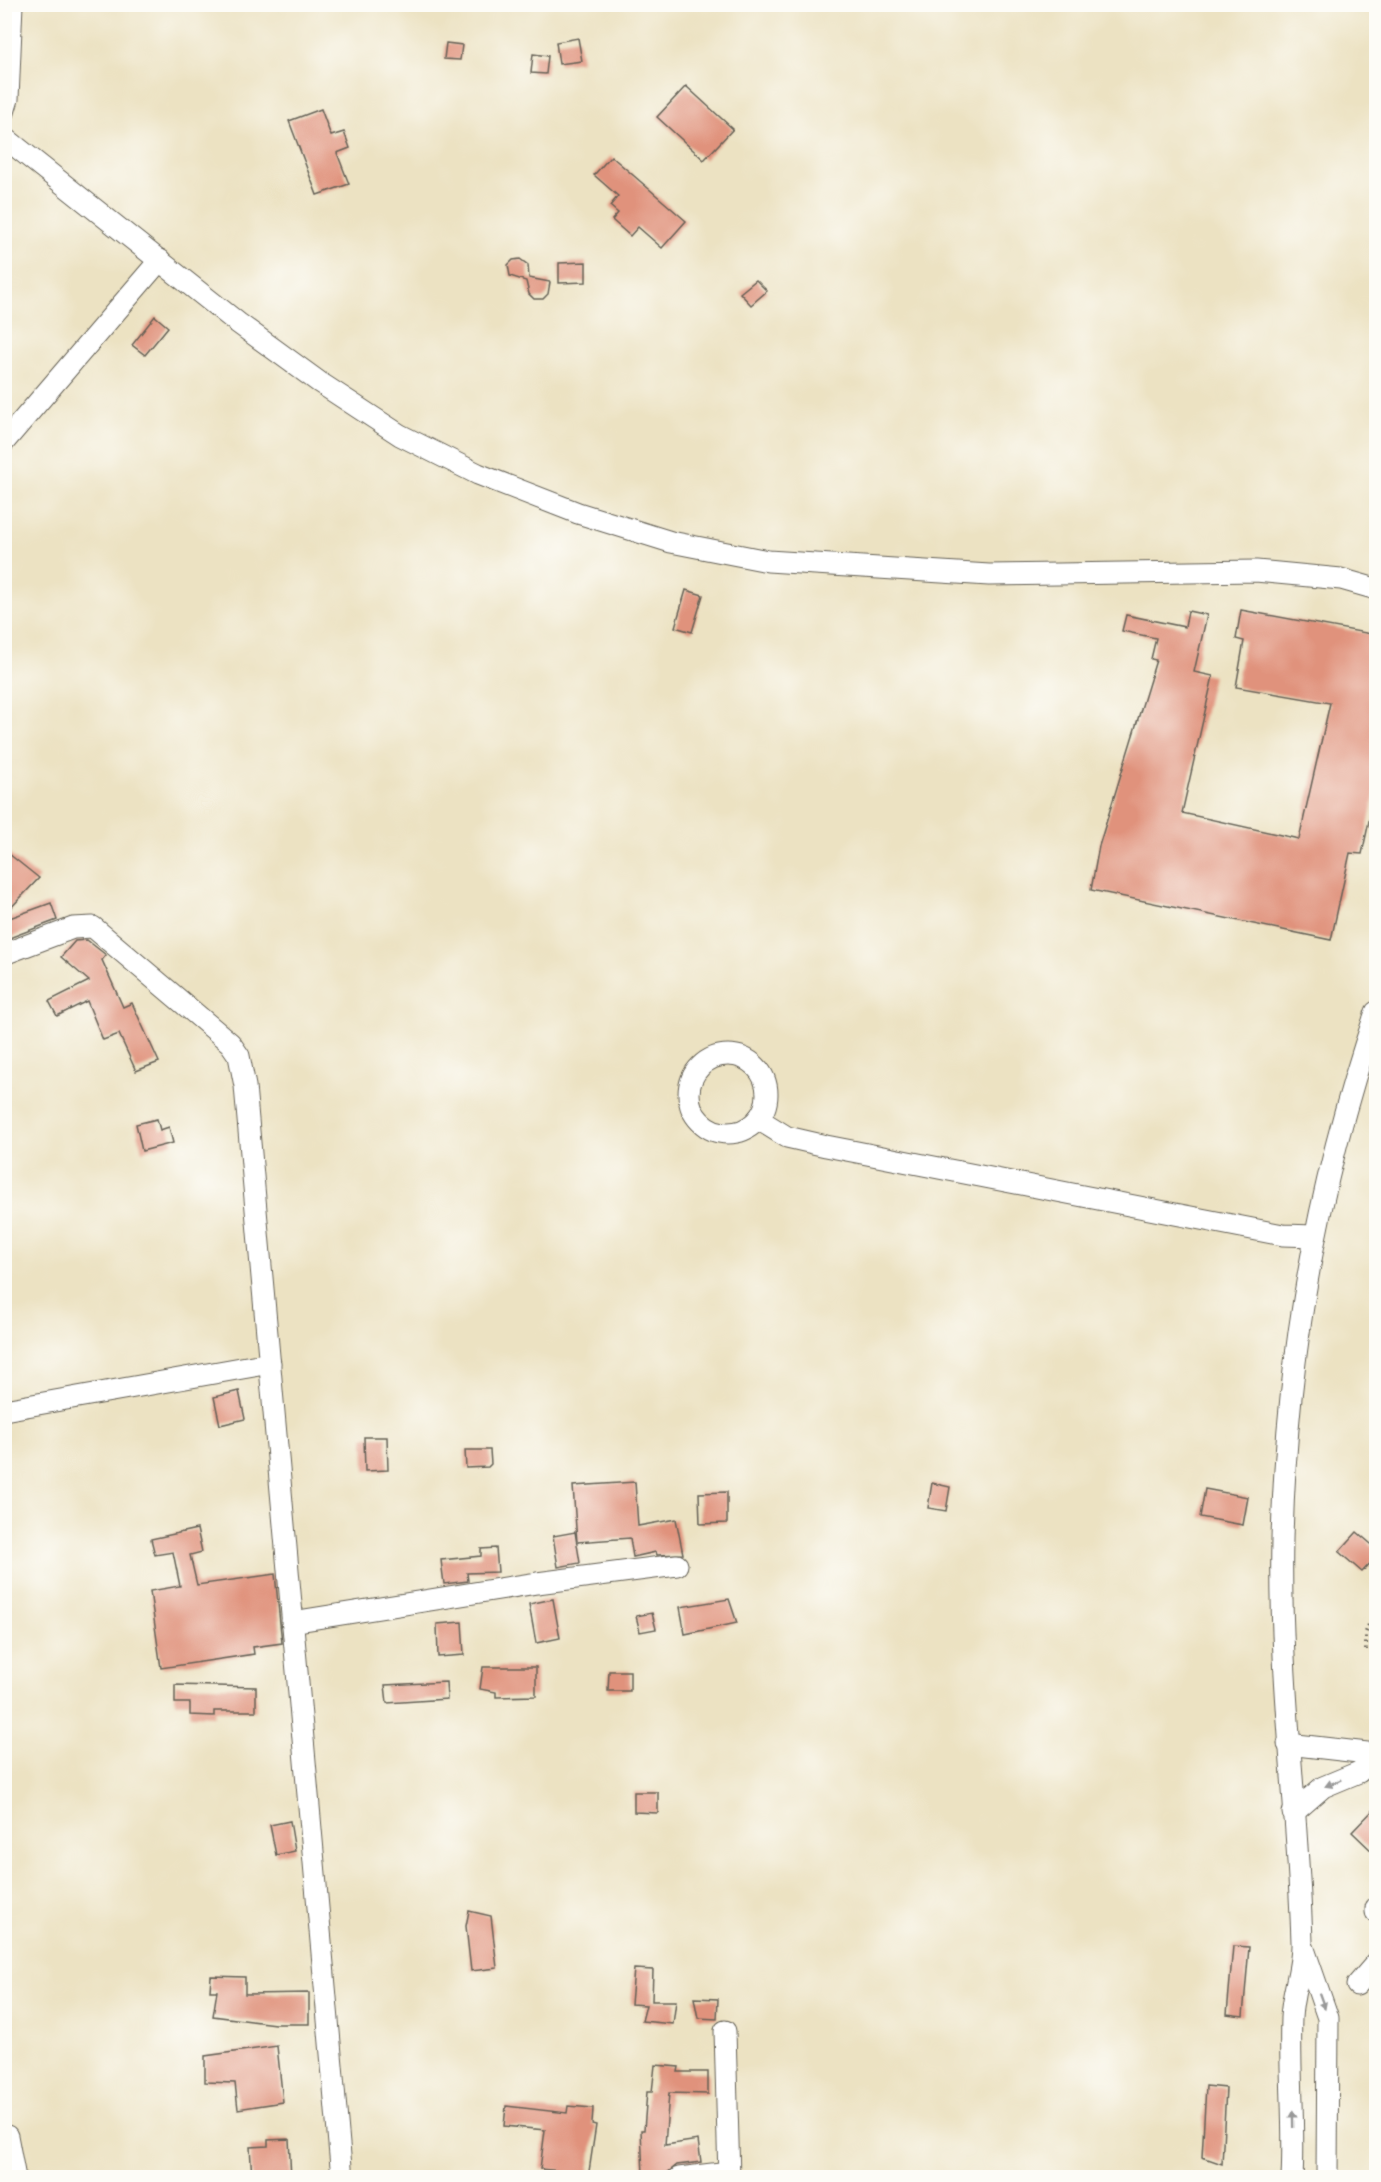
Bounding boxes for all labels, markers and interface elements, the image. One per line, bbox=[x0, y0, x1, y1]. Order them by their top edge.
one-way arrow bbox=[1324, 1779, 1342, 1788]
one-way arrow bbox=[1318, 1992, 1328, 2010]
one-way arrow bbox=[1289, 2110, 1298, 2129]

